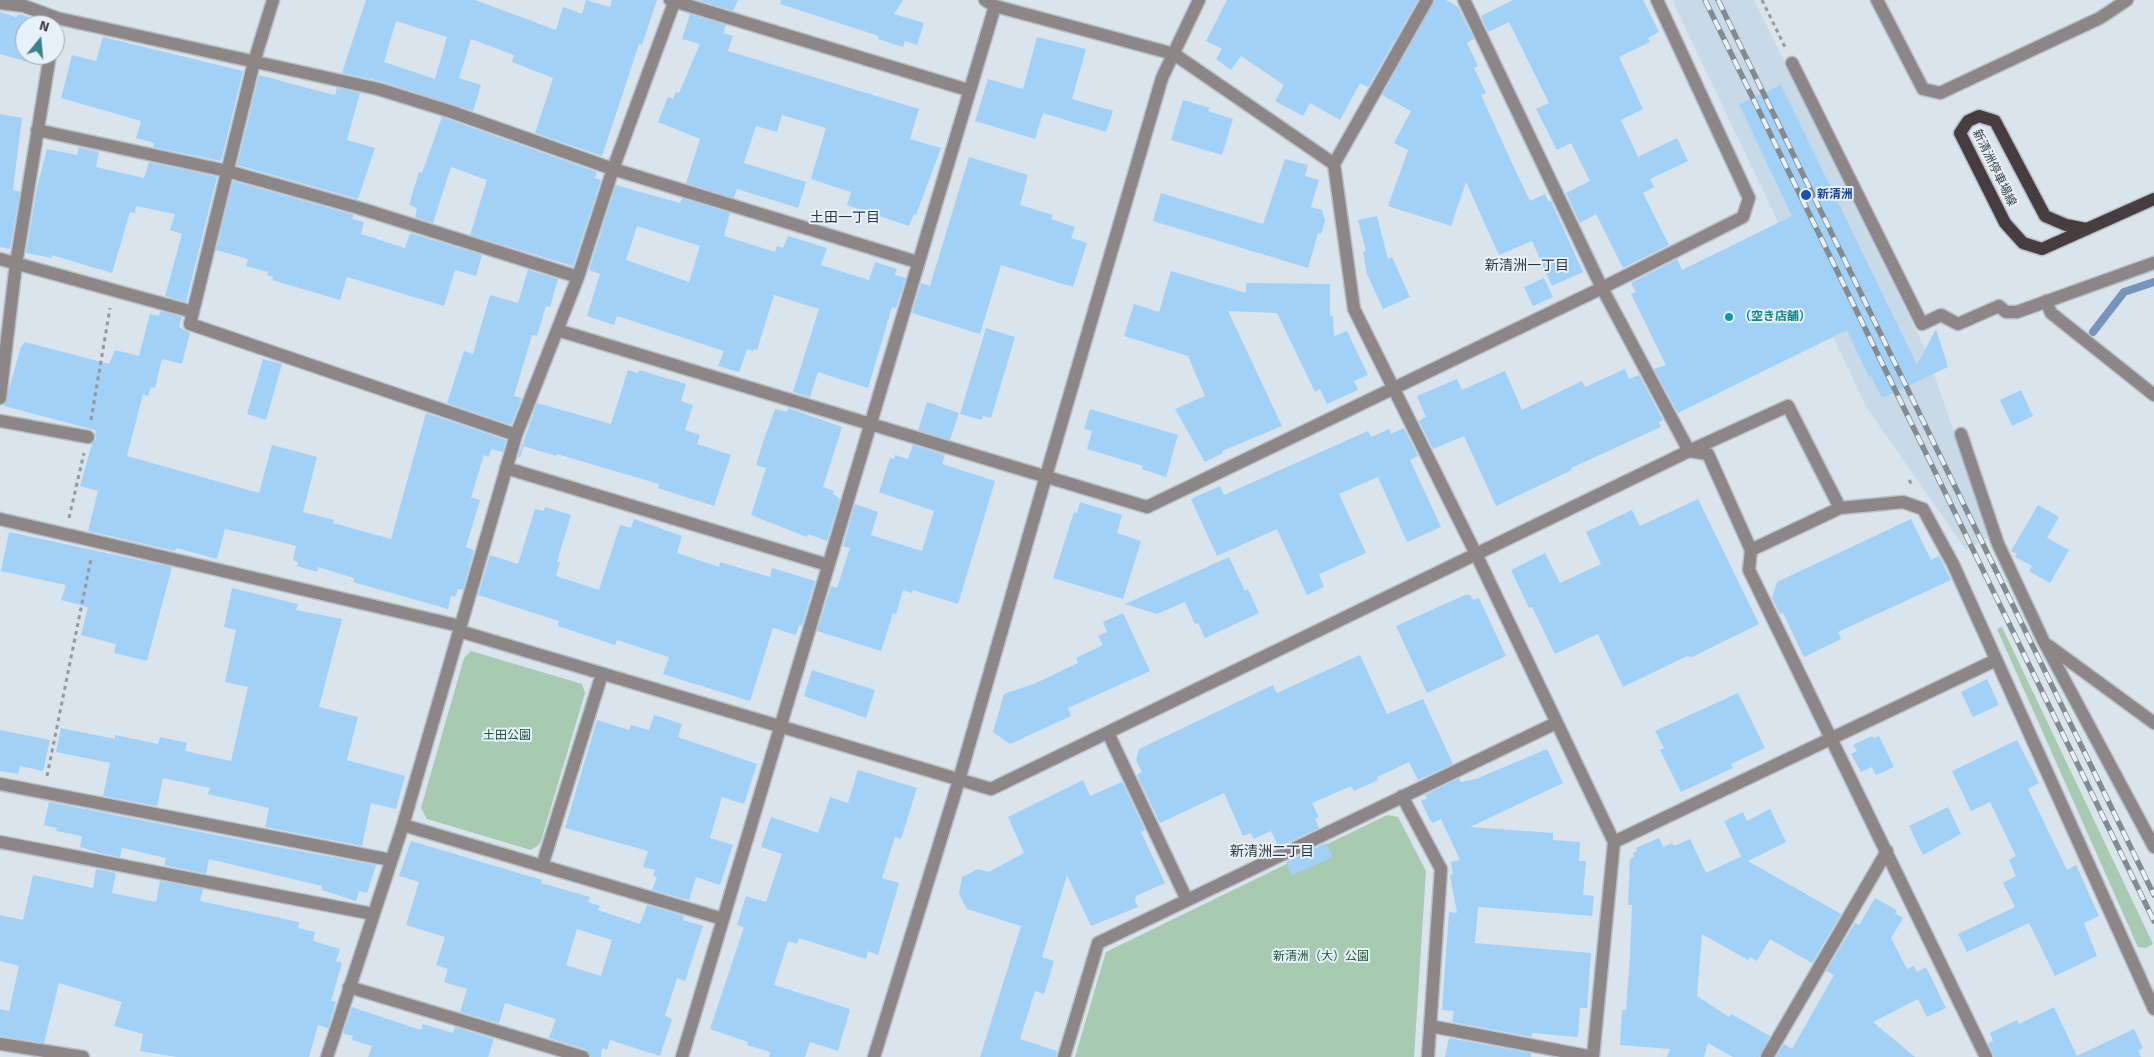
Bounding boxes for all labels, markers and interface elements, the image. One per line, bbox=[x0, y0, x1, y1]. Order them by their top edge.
north arrow bbox=[15, 15, 65, 65]
text: N bbox=[37, 17, 51, 36]
street label: 新清洲停車場線 bbox=[1969, 127, 2019, 209]
marker: 新清洲 bbox=[1799, 188, 1813, 202]
place label: 新清洲 bbox=[1817, 188, 1853, 202]
district label: 土田一丁目 bbox=[810, 210, 880, 226]
district label: 新清洲一丁目 bbox=[1485, 258, 1569, 274]
place label: （空き店舗） bbox=[1739, 310, 1811, 324]
marker: （空き店舗） bbox=[1723, 311, 1735, 323]
park label: 土田公園 bbox=[483, 729, 531, 743]
district label: 新清洲二丁目 bbox=[1230, 844, 1314, 860]
park label: 新清洲（大）公園 bbox=[1273, 950, 1369, 964]

